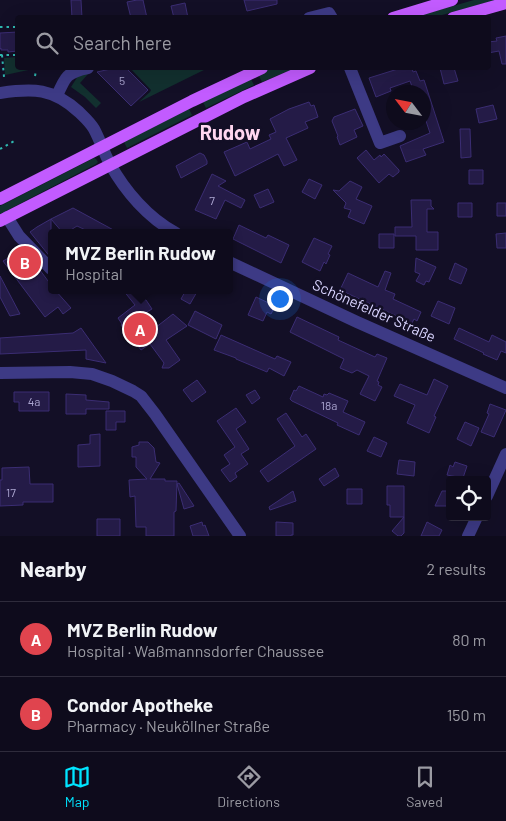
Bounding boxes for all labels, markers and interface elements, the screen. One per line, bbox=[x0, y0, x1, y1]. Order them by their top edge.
search box bbox=[15, 15, 491, 70]
icon: search bbox=[33, 29, 61, 57]
text: Search here bbox=[73, 31, 172, 54]
house number: 5 bbox=[119, 73, 125, 87]
north arrow bbox=[386, 85, 431, 130]
district label: Rudow bbox=[200, 120, 261, 144]
house number: 7 bbox=[209, 193, 215, 207]
popup bbox=[48, 229, 233, 294]
text: MVZ Berlin Rudow bbox=[65, 241, 216, 264]
pin: B bbox=[9, 243, 41, 281]
text: Hospital bbox=[65, 264, 123, 283]
street label: Schönefelder Straße bbox=[310, 275, 439, 345]
your location bbox=[267, 286, 293, 312]
pin: A bbox=[124, 310, 156, 348]
house number: 4a bbox=[28, 394, 40, 408]
house number: 18a bbox=[321, 398, 337, 412]
map controls bbox=[446, 476, 491, 521]
button: locate bbox=[446, 476, 491, 521]
house number: 17 bbox=[6, 485, 16, 499]
text: Nearby bbox=[20, 556, 86, 581]
text: 2 results bbox=[427, 559, 486, 578]
text: MVZ Berlin Rudow bbox=[67, 618, 218, 641]
text: A bbox=[31, 630, 41, 649]
text: 80 m bbox=[452, 630, 486, 649]
text: Hospital · Waßmannsdorfer Chaussee bbox=[67, 641, 324, 660]
text: Condor Apotheke bbox=[67, 693, 213, 716]
text: B bbox=[31, 705, 41, 724]
text: 150 m bbox=[447, 705, 486, 724]
text: Pharmacy · Neuköllner Straße bbox=[67, 716, 270, 735]
tab: Map bbox=[63, 763, 91, 810]
tab: Directions bbox=[217, 763, 280, 810]
tab: Saved bbox=[406, 763, 443, 810]

